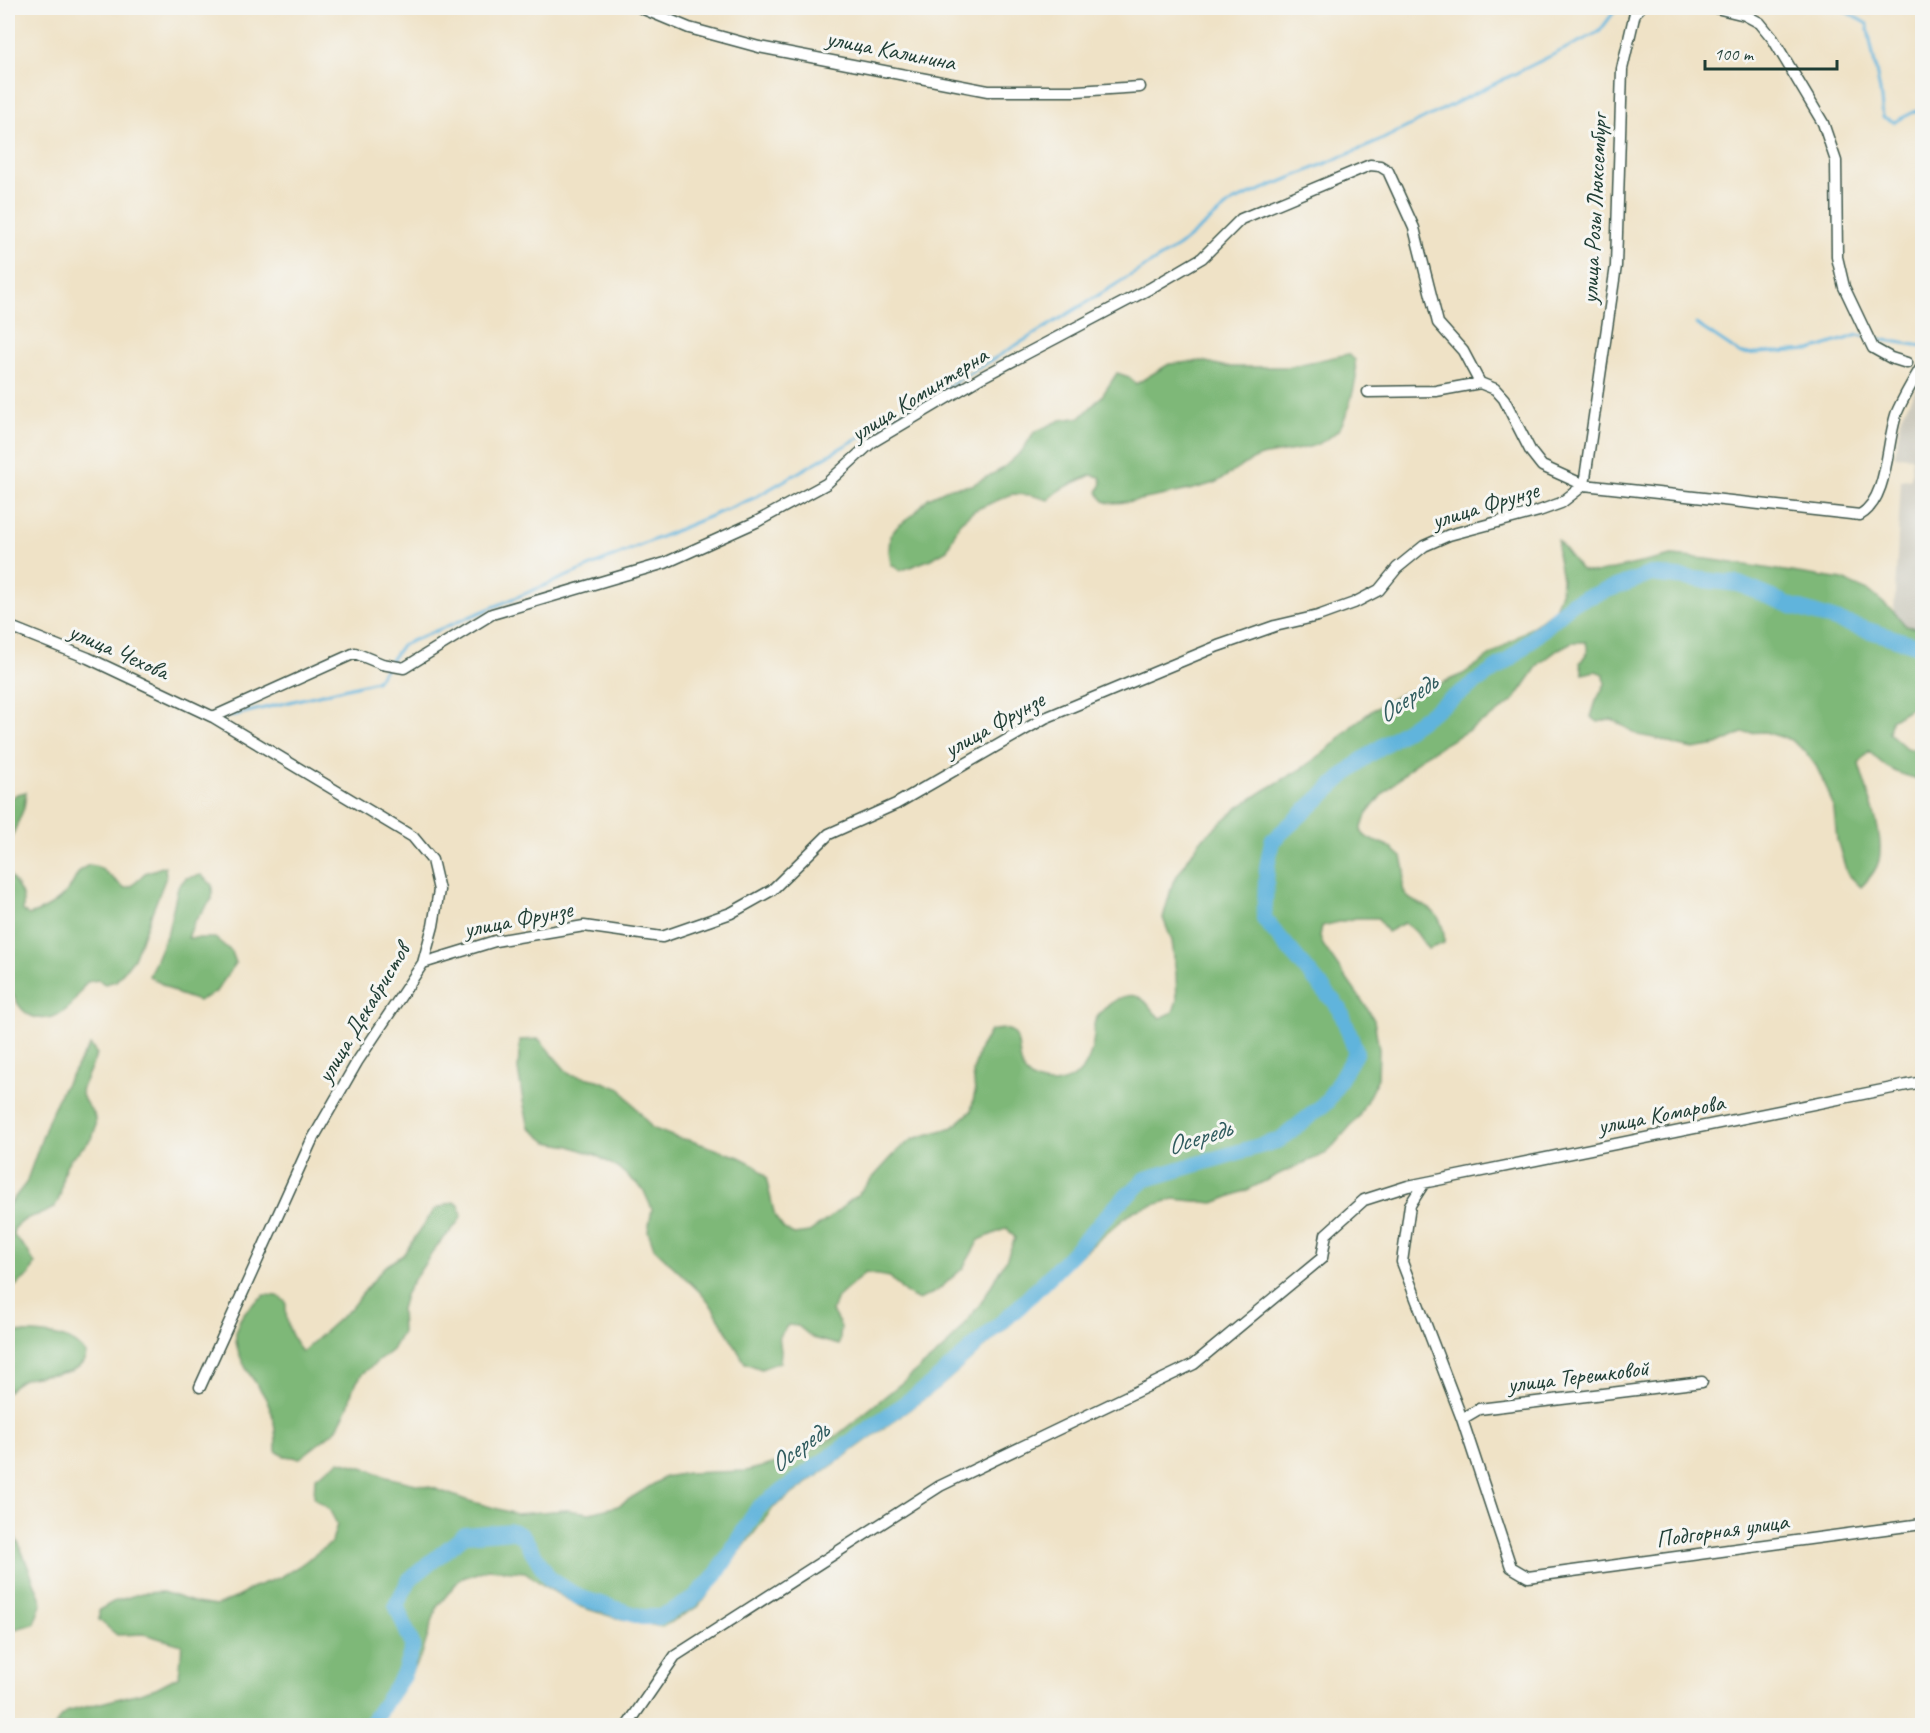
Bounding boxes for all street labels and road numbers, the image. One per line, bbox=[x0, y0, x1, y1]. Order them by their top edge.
street label: улица Калинина bbox=[822, 22, 960, 78]
street label: улица Розы Люксембург bbox=[1574, 110, 1614, 307]
street label: улица Коминтерна bbox=[843, 339, 994, 449]
street label: улица Фрунзе bbox=[1426, 474, 1544, 536]
street label: улица Чехова bbox=[63, 615, 176, 687]
street label: улица Фрунзе bbox=[937, 683, 1051, 765]
street label: улица Фрунзе bbox=[459, 893, 577, 945]
street label: улица Декабристов bbox=[309, 934, 419, 1090]
street label: улица Комарова bbox=[1593, 1087, 1728, 1141]
street label: улица Терешковой bbox=[1504, 1352, 1652, 1400]
street label: Подгорная улица bbox=[1654, 1506, 1792, 1554]

